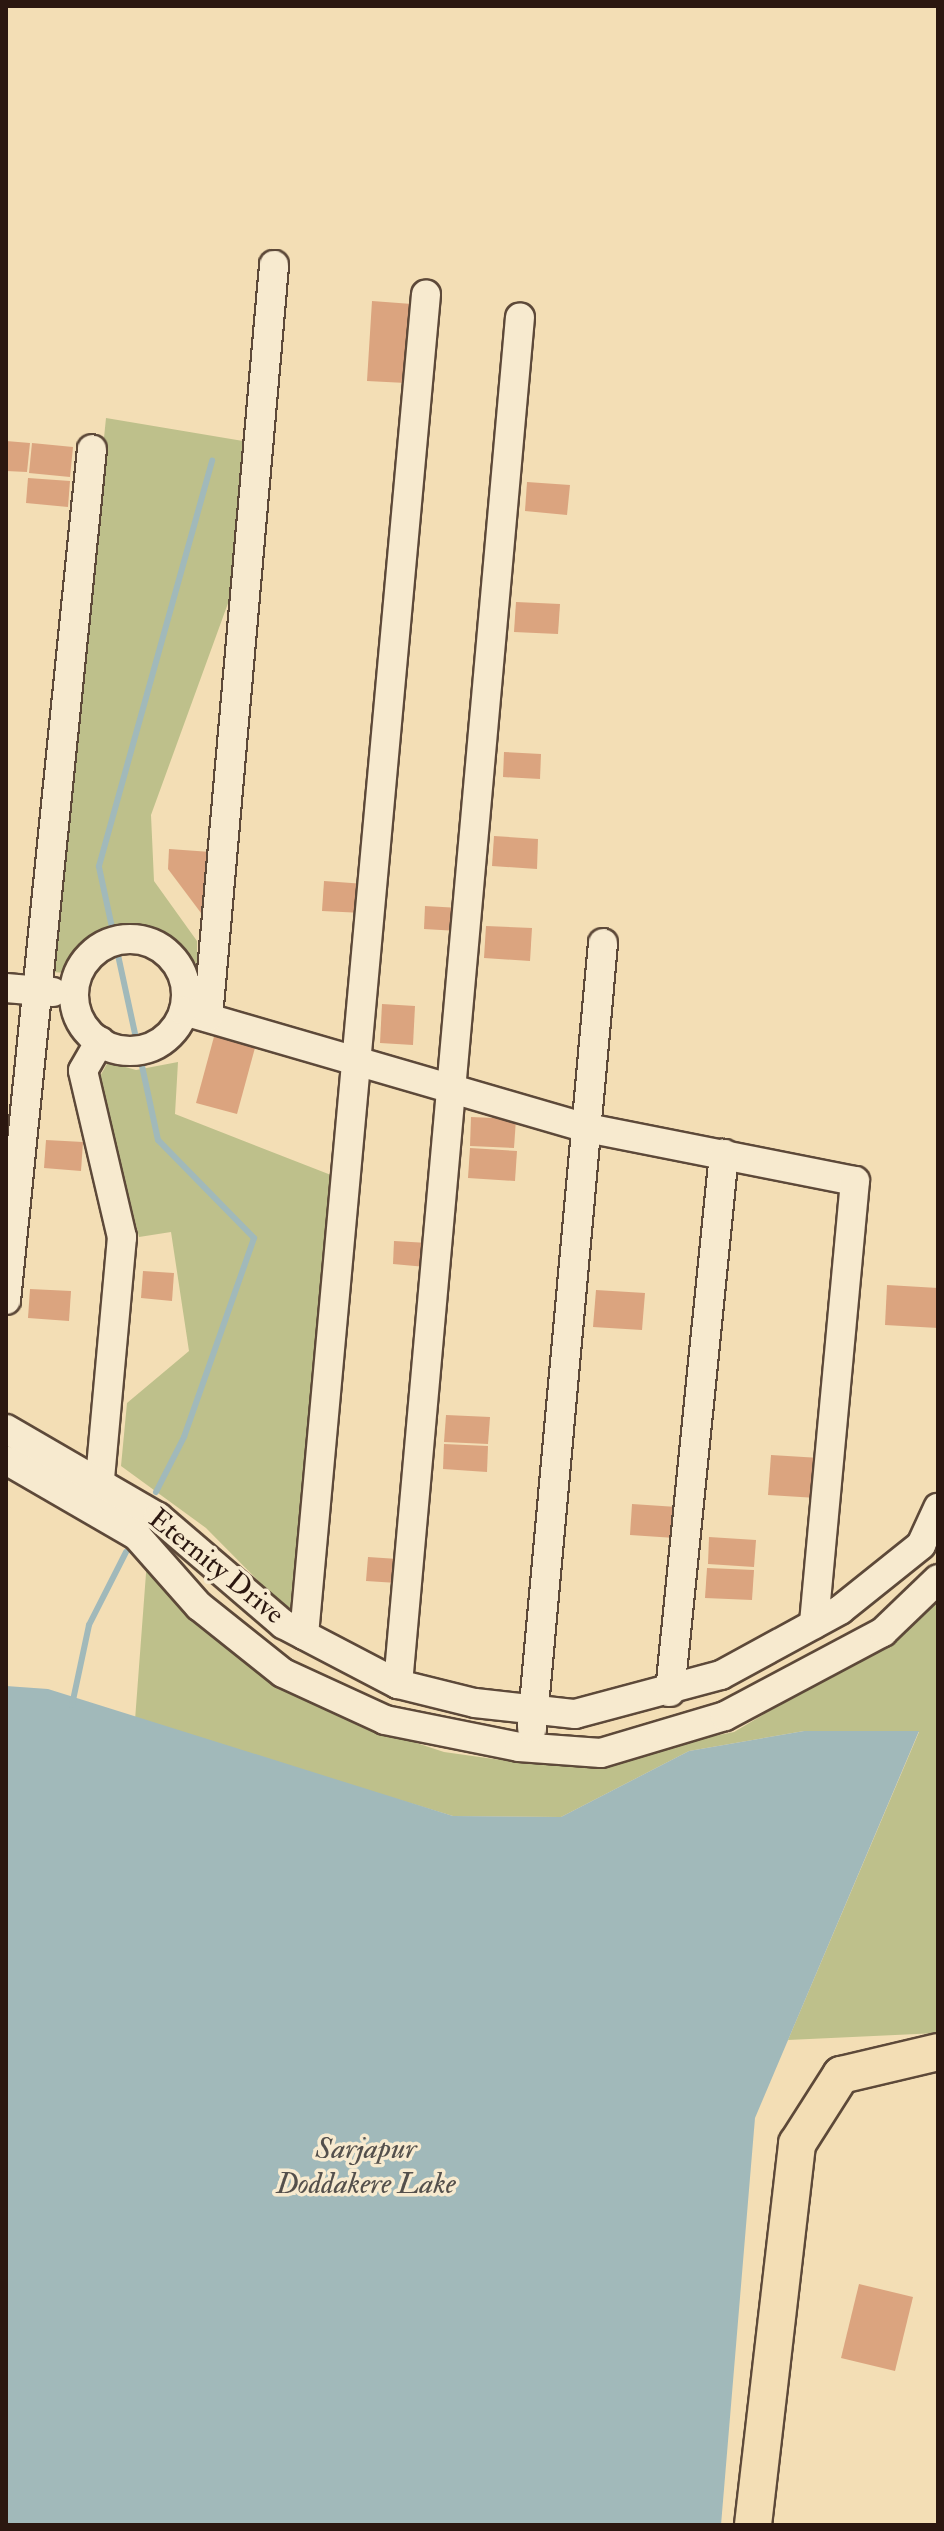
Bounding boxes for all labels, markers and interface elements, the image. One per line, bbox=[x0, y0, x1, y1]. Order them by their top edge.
street label: Eternity Drive bbox=[142, 1502, 290, 1632]
water label: Sarjapur Doddakere Lake bbox=[276, 2131, 456, 2202]

